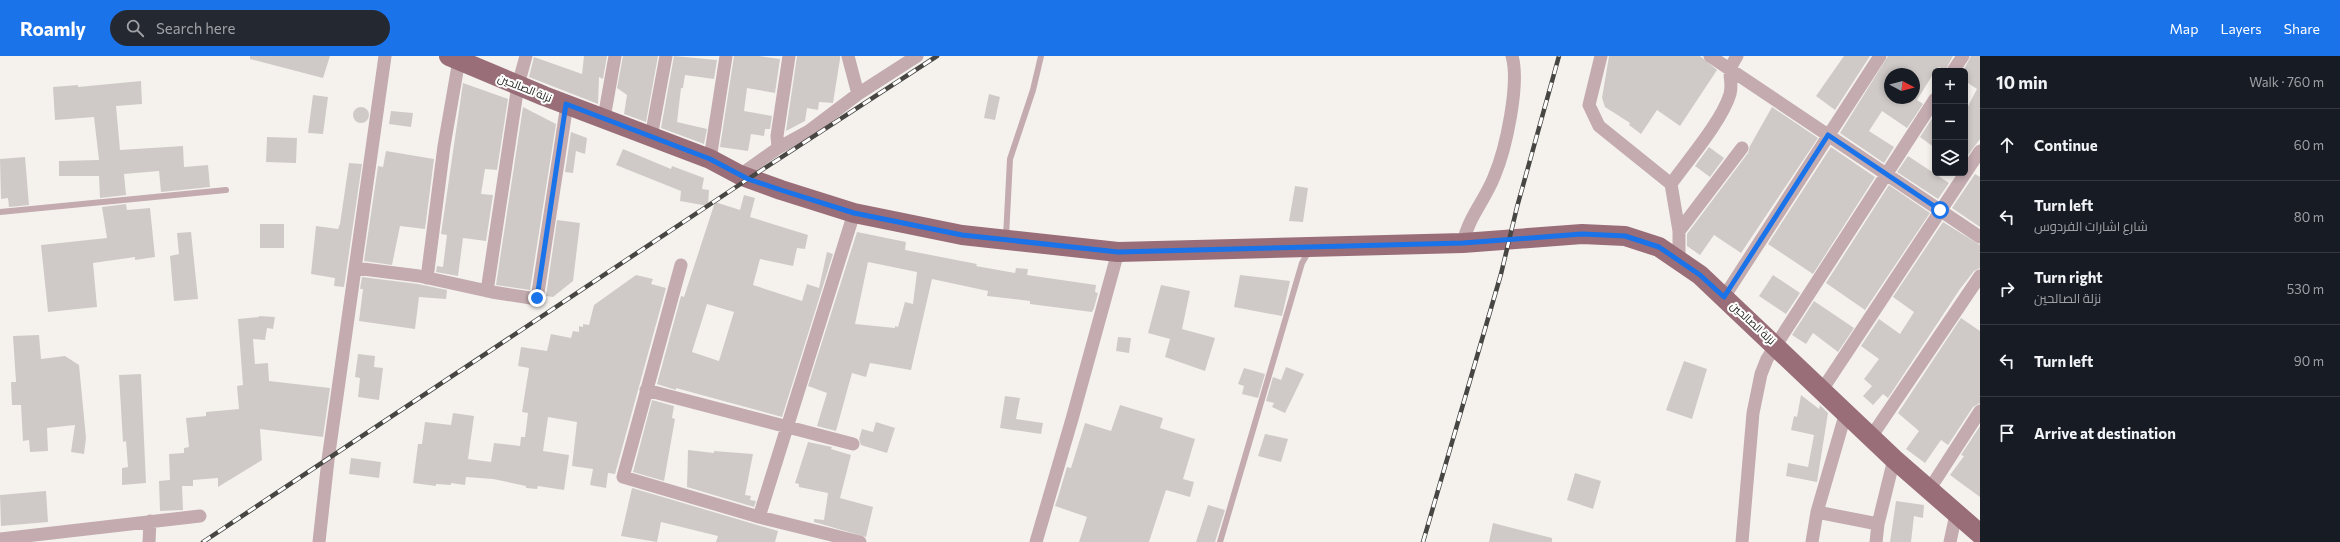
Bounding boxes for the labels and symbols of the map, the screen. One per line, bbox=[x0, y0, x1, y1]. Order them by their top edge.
north arrow bbox=[1884, 68, 1920, 104]
street label: نزلة الصالحين bbox=[496, 71, 554, 105]
route start bbox=[1931, 201, 1949, 219]
route end bbox=[528, 289, 546, 307]
street label: نزلة الصالحين bbox=[1727, 298, 1779, 348]

